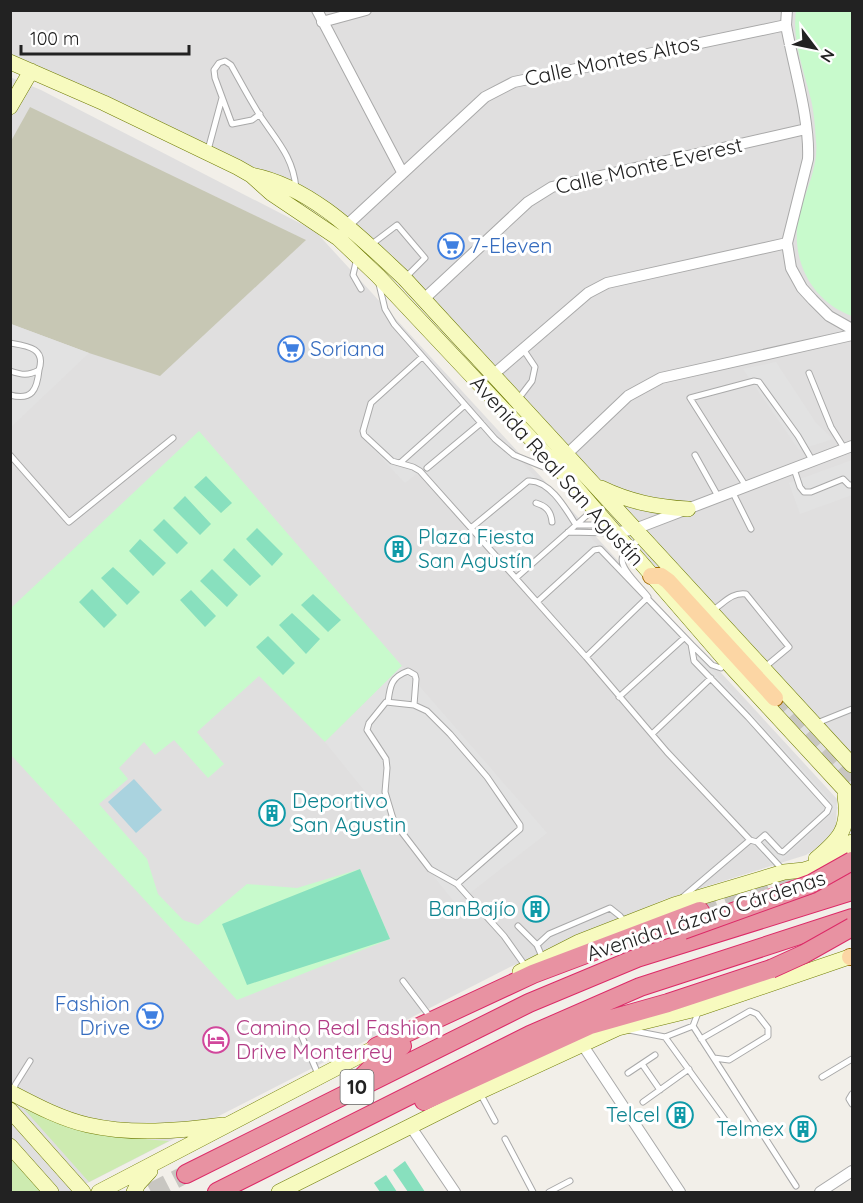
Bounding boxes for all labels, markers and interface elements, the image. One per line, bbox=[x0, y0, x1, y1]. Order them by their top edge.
scale bar bbox=[21, 18, 189, 56]
north arrow bbox=[785, 18, 845, 78]
text: 100 m bbox=[30, 27, 79, 50]
street label: Calle Montes Altos bbox=[522, 29, 702, 91]
text: N bbox=[816, 46, 839, 66]
street label: Calle Monte Everest bbox=[553, 131, 745, 199]
supermarket icon: 7-Eleven bbox=[436, 231, 466, 261]
place label: 7-Eleven bbox=[470, 232, 552, 258]
supermarket icon: Soriana bbox=[276, 334, 306, 364]
place label: Soriana bbox=[310, 335, 385, 361]
street label: Avenida Real San Agustín bbox=[465, 370, 650, 571]
place label: Plaza Fiesta San Agustín bbox=[418, 523, 535, 573]
building icon: Plaza Fiesta San Agustín bbox=[383, 534, 413, 564]
place label: Deportivo San Agustin bbox=[292, 787, 406, 837]
building icon: Deportivo San Agustin bbox=[257, 798, 287, 828]
street label: Avenida Lázaro Cárdenas bbox=[583, 864, 828, 966]
building icon: BanBajío bbox=[521, 894, 551, 924]
place label: BanBajío bbox=[428, 895, 516, 921]
place label: Fashion Drive bbox=[55, 990, 130, 1040]
supermarket icon: Fashion Drive bbox=[135, 1001, 165, 1031]
place label: Camino Real Fashion Drive Monterrey bbox=[236, 1014, 441, 1064]
hotel icon: Camino Real Fashion Drive Monterrey bbox=[201, 1025, 231, 1055]
road number: 10 bbox=[340, 1070, 374, 1104]
building icon: Telcel bbox=[665, 1100, 695, 1130]
place label: Telcel bbox=[606, 1101, 660, 1127]
building icon: Telmex bbox=[788, 1114, 818, 1144]
place label: Telmex bbox=[716, 1115, 784, 1141]

